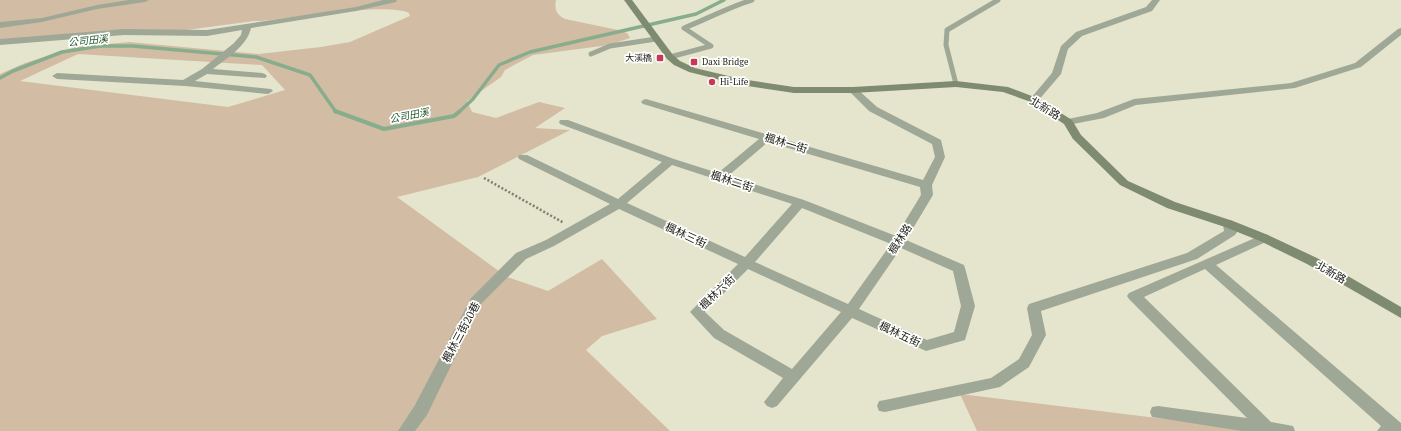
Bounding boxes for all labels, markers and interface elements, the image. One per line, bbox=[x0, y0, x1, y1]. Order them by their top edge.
water label: 公司田溪 bbox=[67, 32, 111, 49]
place label: 大溪橋 bbox=[625, 52, 652, 64]
marker: 大溪橋 bbox=[655, 53, 665, 63]
place label: Daxi Bridge bbox=[702, 56, 749, 68]
marker: Daxi Bridge bbox=[689, 57, 699, 67]
place label: Hi-Life bbox=[720, 76, 749, 88]
marker: Hi-Life bbox=[707, 77, 717, 87]
street label: 北新路 bbox=[1027, 94, 1063, 122]
water label: 公司田溪 bbox=[388, 105, 432, 126]
street label: 楓林一街 bbox=[763, 130, 809, 156]
street label: 楓林二街 bbox=[709, 168, 755, 194]
street label: 楓林三街 bbox=[663, 219, 709, 251]
street label: 楓林路 bbox=[885, 221, 915, 257]
street label: 北新路 bbox=[1313, 258, 1349, 286]
street label: 楓林六街 bbox=[696, 272, 738, 312]
street label: 楓林三街20巷 bbox=[439, 299, 483, 365]
street label: 楓林五街 bbox=[877, 318, 923, 350]

